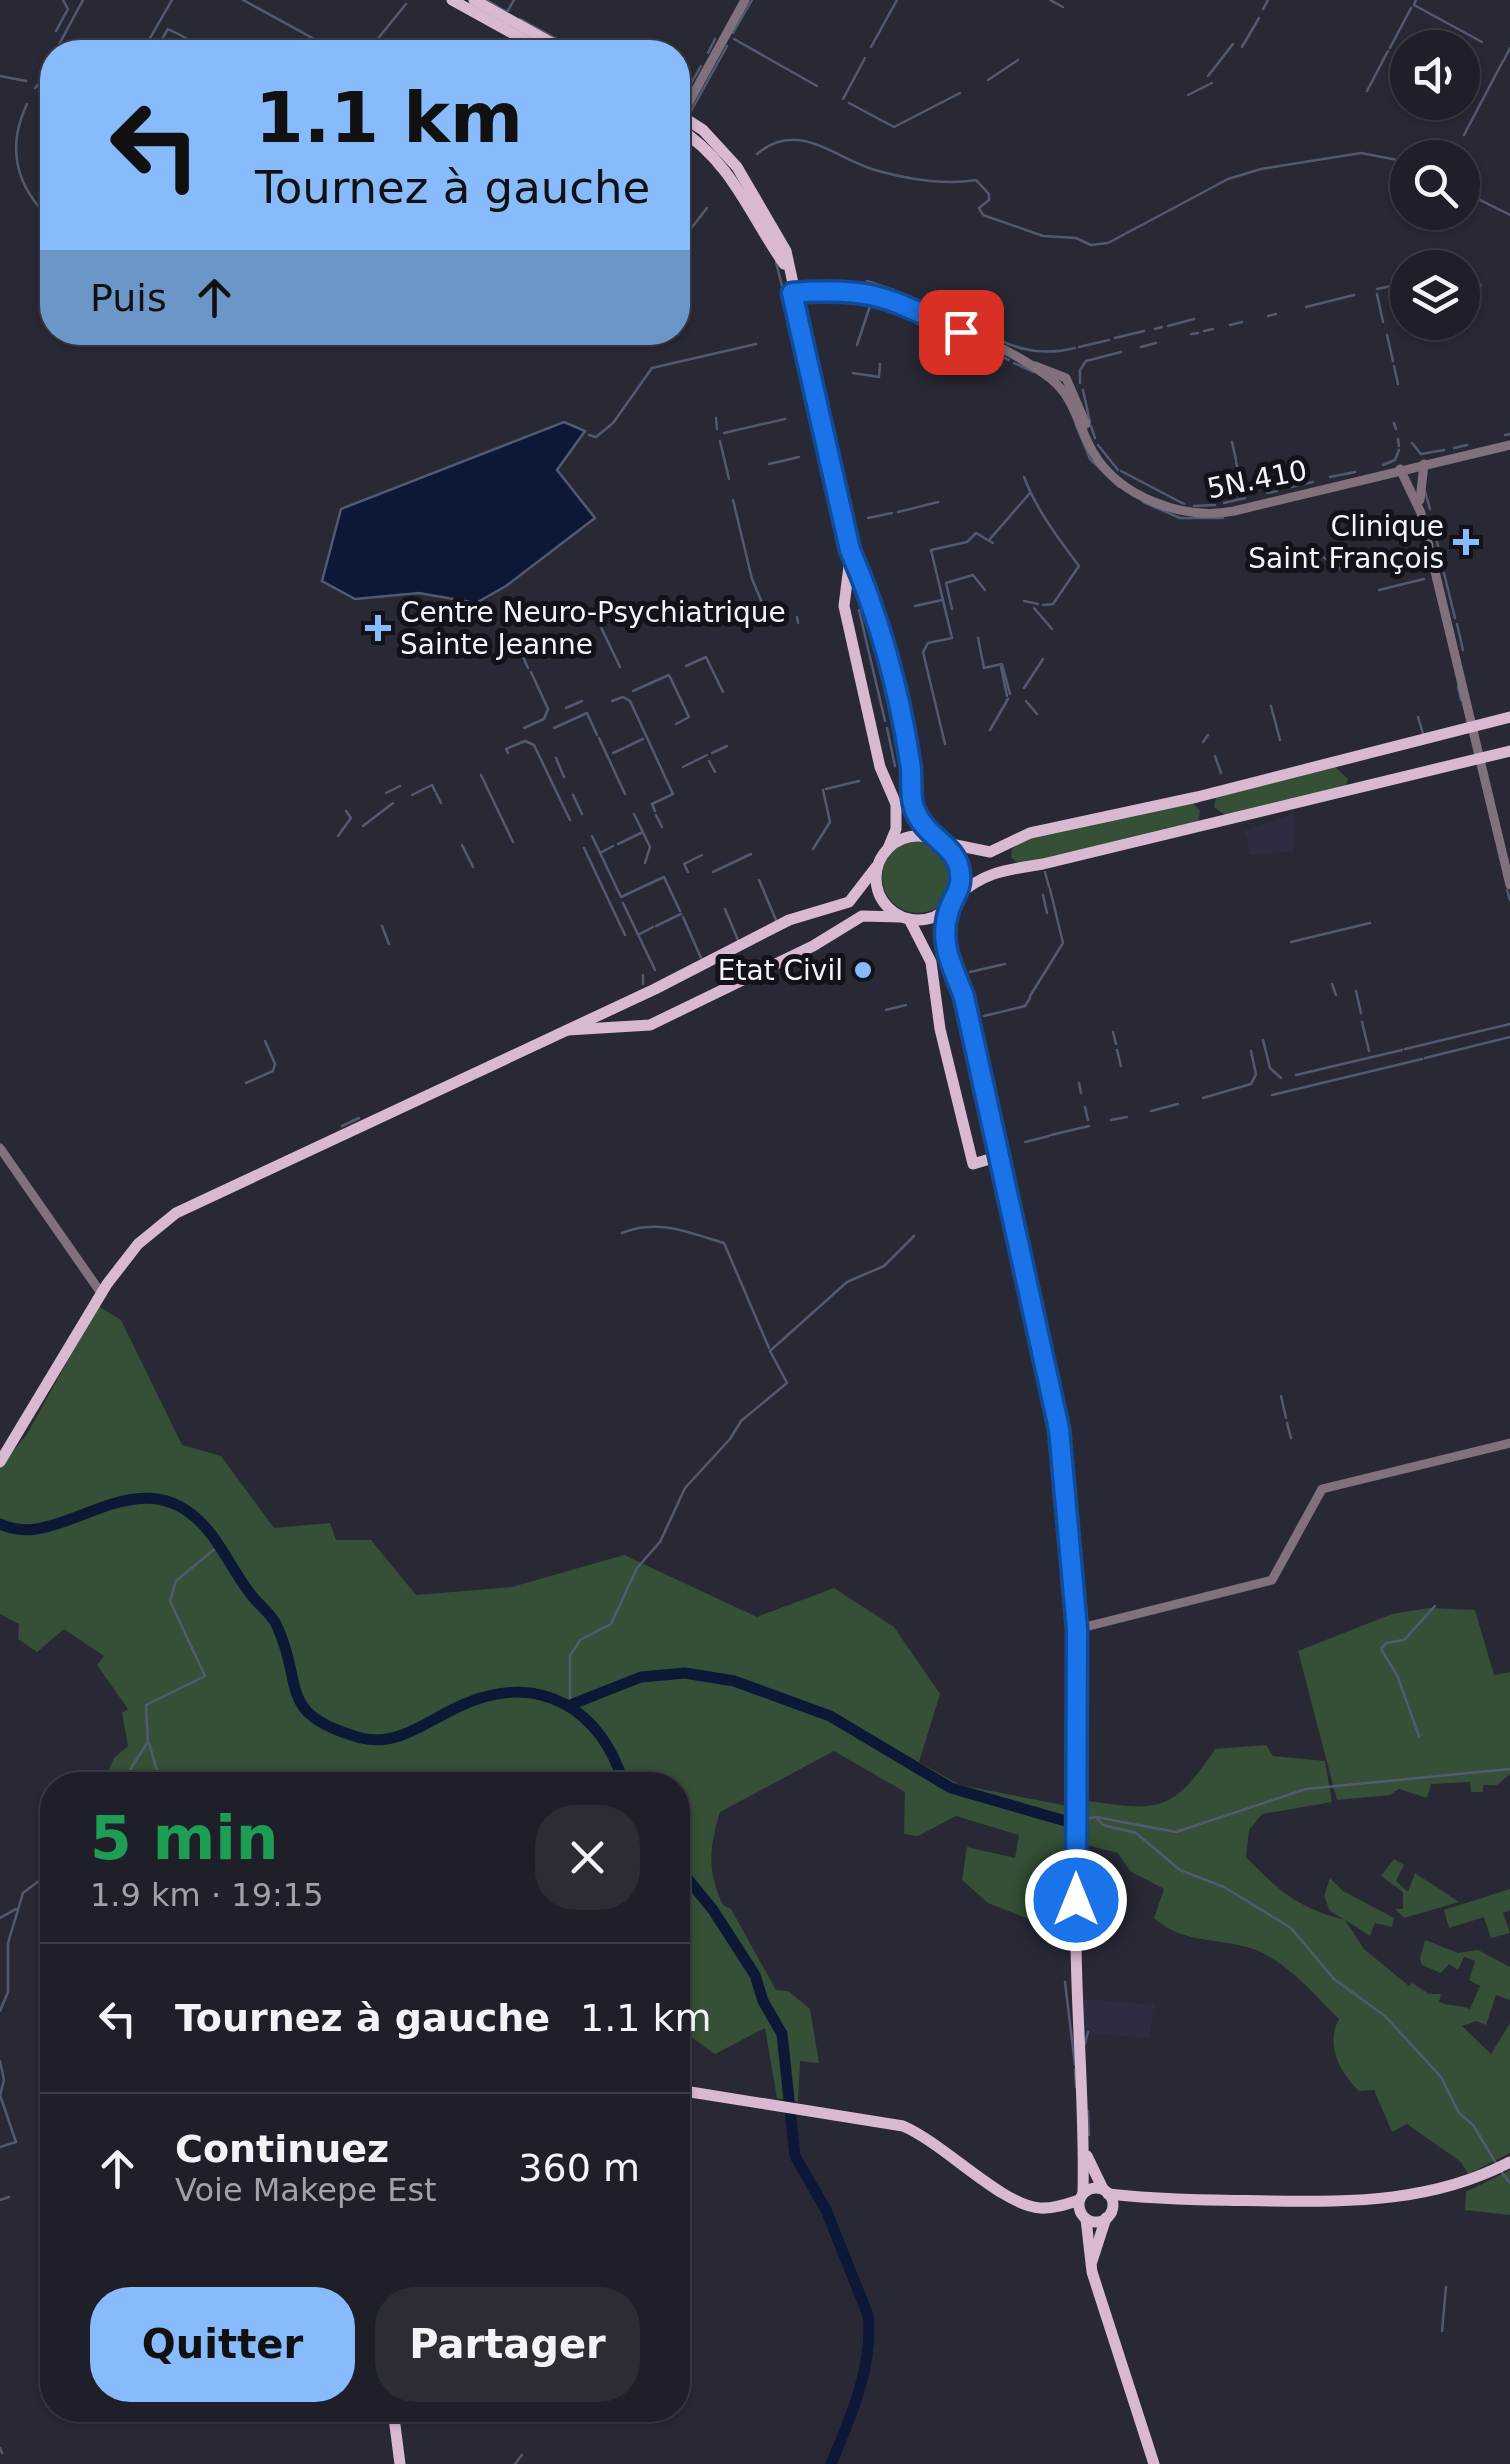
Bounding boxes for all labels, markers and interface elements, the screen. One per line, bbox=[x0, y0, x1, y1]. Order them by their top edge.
map controls bbox=[1390, 30, 1480, 340]
button: sound bbox=[1390, 30, 1480, 120]
text: 1.1 km bbox=[255, 77, 523, 159]
icon: left bbox=[90, 80, 220, 210]
button: search bbox=[1390, 140, 1480, 230]
text: Tournez à gauche bbox=[255, 161, 650, 214]
button: layers bbox=[1390, 250, 1480, 340]
icon: ahead bbox=[187, 270, 242, 325]
text: Puis bbox=[90, 276, 167, 320]
pin bbox=[919, 290, 1004, 375]
icon: arrive bbox=[934, 305, 989, 360]
street label: 5N.410 bbox=[1204, 454, 1310, 505]
place label: Clinique Saint François bbox=[1248, 510, 1444, 575]
marker: Clinique Saint François bbox=[1453, 529, 1479, 555]
place label: Centre Neuro-Psychiatrique Sainte Jeanne bbox=[400, 596, 786, 661]
marker: Centre Neuro-Psychiatrique Sainte Jeanne bbox=[365, 615, 391, 641]
place label: Etat Civil bbox=[718, 954, 843, 987]
marker: Etat Civil bbox=[852, 959, 874, 981]
text: 5 min bbox=[90, 1803, 278, 1873]
button: close bbox=[535, 1805, 640, 1910]
position arrow bbox=[1024, 1848, 1128, 1952]
text: 1.9 km · 19:15 bbox=[90, 1876, 324, 1914]
icon: left bbox=[90, 1991, 145, 2046]
text: Tournez à gauche bbox=[175, 1996, 550, 2040]
text: 1.1 km bbox=[580, 1996, 712, 2040]
text: Continuez bbox=[175, 2127, 389, 2171]
icon: ahead bbox=[90, 2141, 145, 2196]
text: 360 m bbox=[518, 2146, 640, 2190]
text: Voie Makepe Est bbox=[175, 2171, 437, 2209]
button: Quitter bbox=[90, 2287, 355, 2402]
button: Partager bbox=[375, 2287, 640, 2402]

